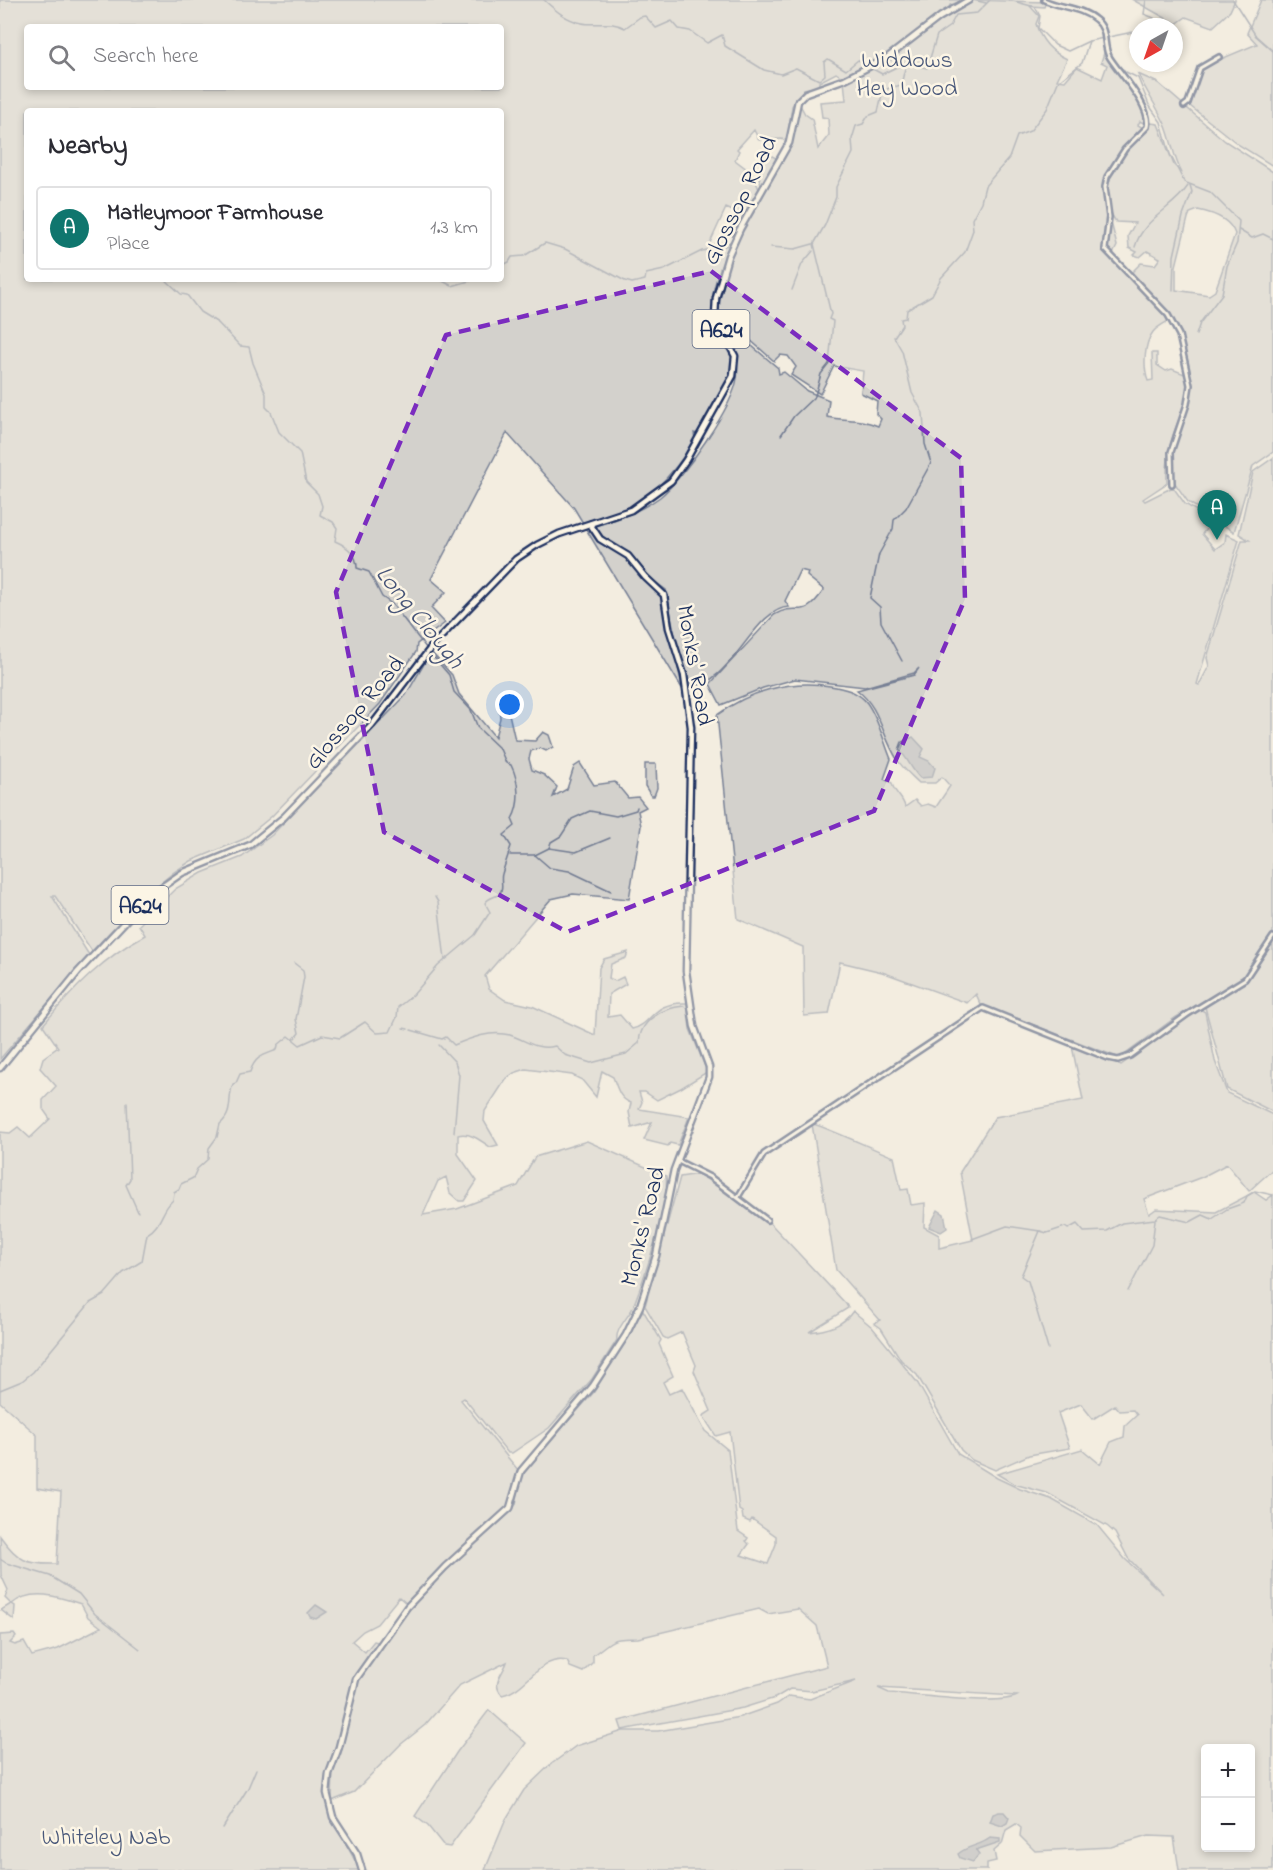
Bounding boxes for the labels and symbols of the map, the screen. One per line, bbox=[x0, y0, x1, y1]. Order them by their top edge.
north arrow bbox=[1129, 18, 1183, 72]
park label: Widdows Hey Wood bbox=[856, 44, 958, 108]
street label: Glossop Road bbox=[695, 130, 788, 272]
road number: A624 bbox=[692, 310, 750, 348]
pin: A bbox=[1198, 490, 1236, 540]
water label: Long Clough bbox=[365, 558, 473, 679]
street label: Monks' Road bbox=[666, 602, 721, 729]
street label: Glossop Road bbox=[298, 648, 415, 778]
your location bbox=[495, 690, 524, 719]
road number: A624 bbox=[112, 886, 168, 924]
street label: Monks' Road bbox=[613, 1163, 676, 1290]
park label: Whiteley Nab bbox=[41, 1821, 171, 1857]

